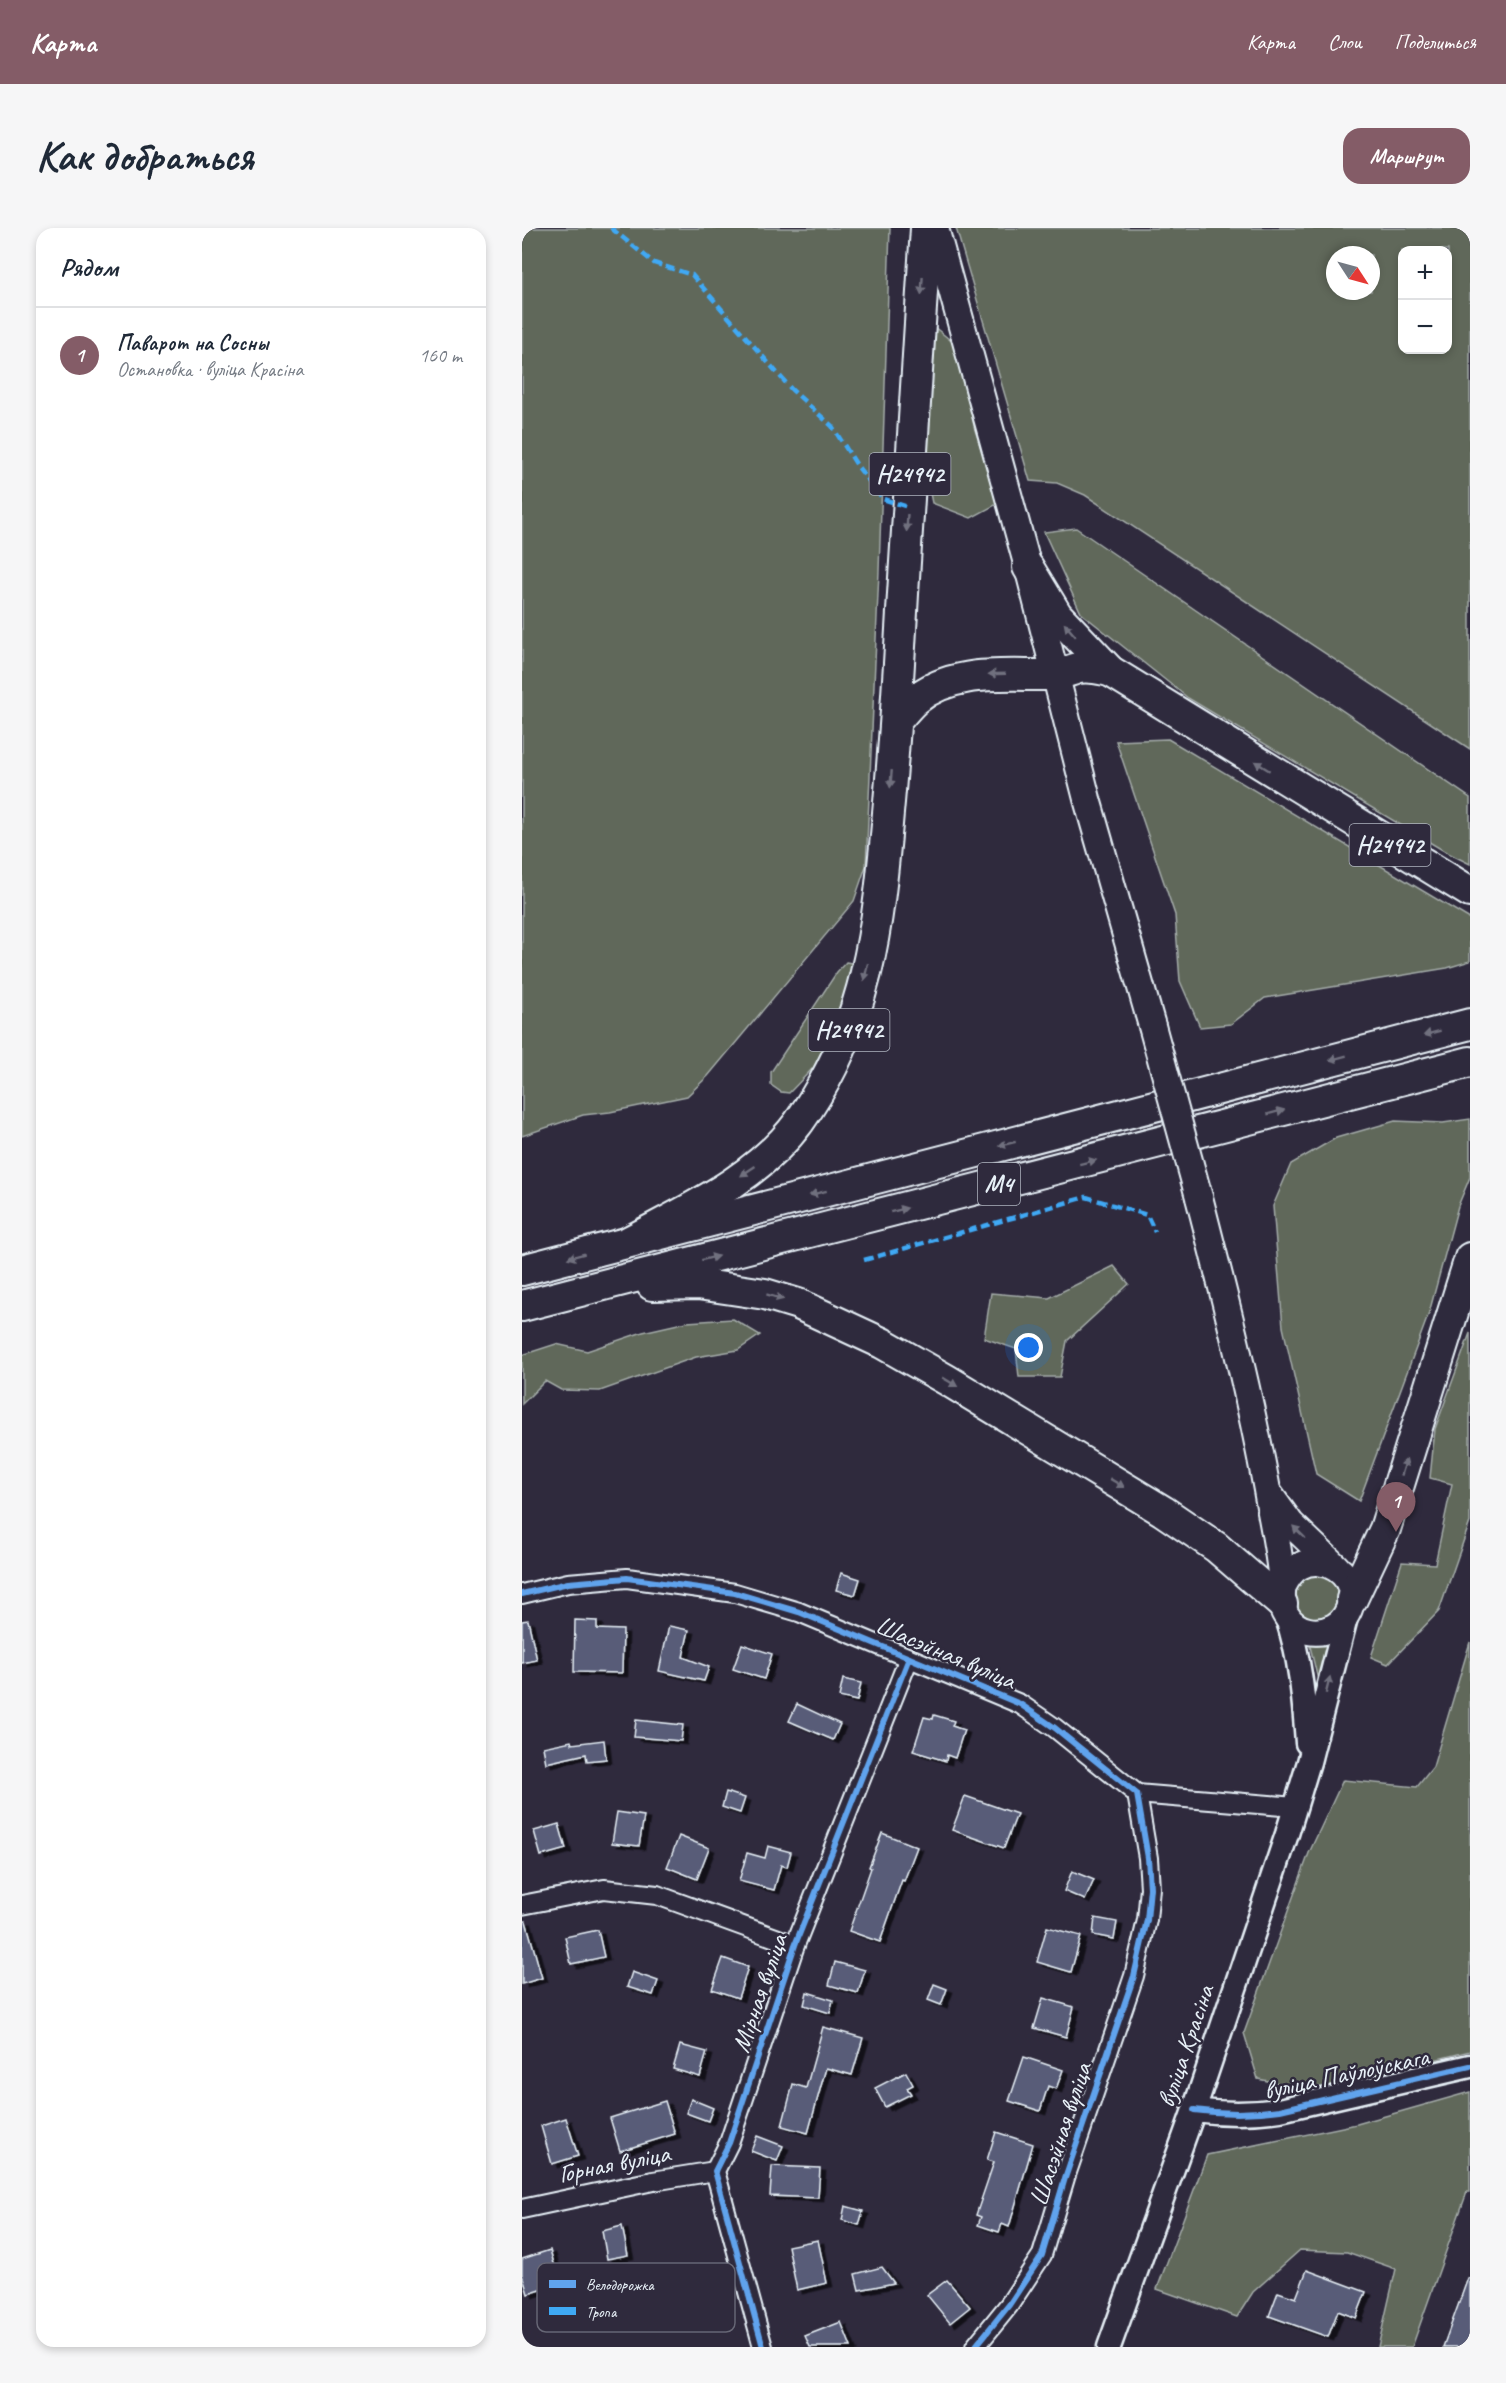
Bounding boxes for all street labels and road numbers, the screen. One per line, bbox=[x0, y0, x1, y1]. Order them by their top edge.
road number: Н24942 bbox=[870, 453, 950, 495]
road number: Н24942 bbox=[1350, 824, 1430, 866]
road number: Н24942 bbox=[808, 1009, 890, 1051]
road number: М4 bbox=[978, 1163, 1020, 1205]
street label: Шасэйная вуліца bbox=[871, 1608, 1022, 1697]
street label: Мірная вуліца bbox=[724, 1928, 796, 2057]
street label: вуліца Красіна bbox=[1149, 1979, 1222, 2112]
street label: вуліца Паўлоўскага bbox=[1261, 2040, 1433, 2107]
street label: Шасэйная вуліца bbox=[1022, 2057, 1100, 2210]
street label: Горная вуліца bbox=[556, 2136, 674, 2190]

